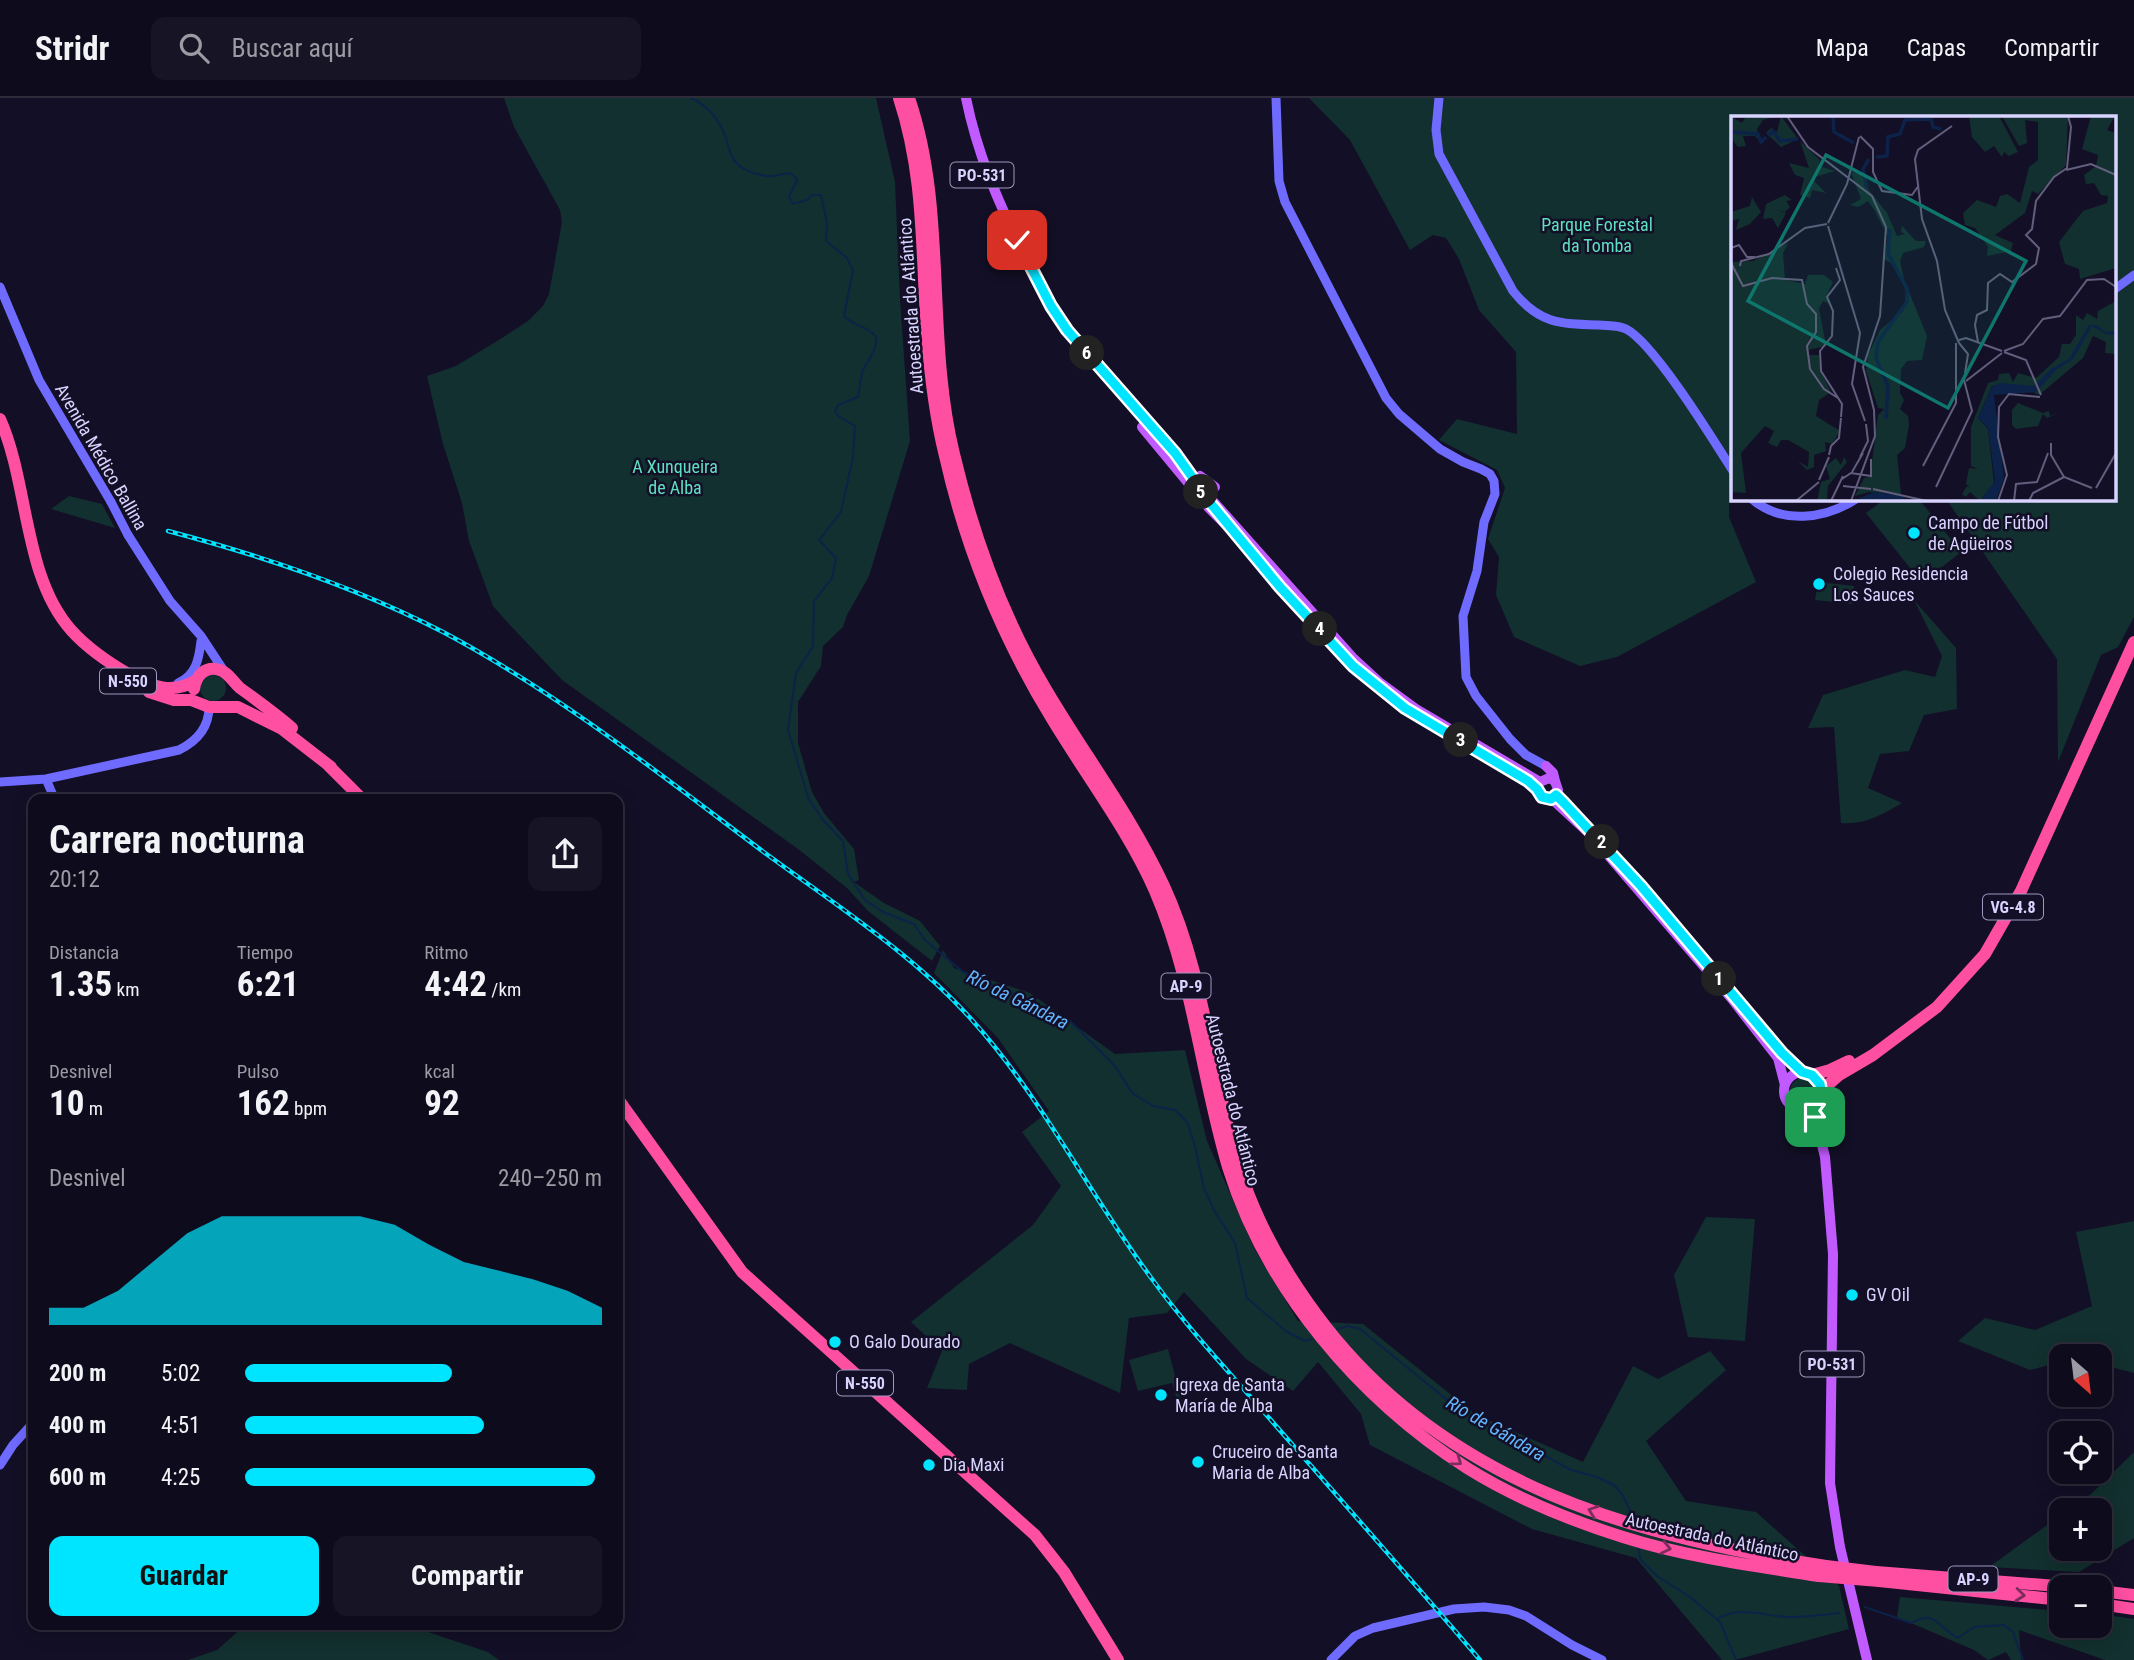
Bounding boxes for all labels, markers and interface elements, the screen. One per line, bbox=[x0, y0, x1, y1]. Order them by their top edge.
search box bbox=[151, 17, 641, 80]
text: Stridr bbox=[35, 29, 109, 68]
icon: search bbox=[175, 29, 213, 67]
text: Buscar aquí bbox=[231, 33, 353, 63]
text: Mapa bbox=[1816, 34, 1869, 62]
text: Capas bbox=[1907, 34, 1966, 62]
text: Compartir bbox=[2004, 34, 2099, 62]
inset map bbox=[1731, 116, 2116, 500]
road number: PO-531 bbox=[950, 162, 1014, 188]
pin bbox=[987, 210, 1047, 270]
park label: Parque Forestal da Tomba bbox=[1541, 214, 1653, 256]
street label: Autoestrada do Atlántico bbox=[894, 217, 927, 395]
icon: check bbox=[998, 221, 1036, 259]
pin: 6 bbox=[1070, 336, 1104, 370]
text: 6 bbox=[1082, 341, 1091, 364]
street label: Avenida Médico Ballina bbox=[51, 380, 152, 534]
park label: A Xunqueira de Alba bbox=[632, 456, 718, 498]
pin: 5 bbox=[1184, 474, 1218, 510]
text: 5 bbox=[1196, 480, 1205, 503]
place label: Campo de Fútbol de Agüeiros bbox=[1928, 512, 2048, 554]
marker: Campo de Fútbol de Agüeiros bbox=[1906, 525, 1922, 541]
place label: Colegio Residencia Los Sauces bbox=[1833, 563, 1968, 605]
marker: Colegio Residencia Los Sauces bbox=[1811, 576, 1827, 592]
pin: 4 bbox=[1302, 612, 1338, 646]
text: 4 bbox=[1315, 617, 1324, 640]
road number: N-550 bbox=[100, 668, 156, 694]
pin: 3 bbox=[1444, 722, 1478, 758]
text: 3 bbox=[1456, 728, 1465, 751]
button: share bbox=[528, 817, 602, 891]
text: Carrera nocturna bbox=[49, 818, 305, 862]
pin: 2 bbox=[1584, 824, 1620, 860]
text: 2 bbox=[1597, 830, 1606, 853]
text: 20:12 bbox=[49, 866, 100, 893]
road number: VG-4.8 bbox=[1983, 894, 2043, 920]
text: Distancia bbox=[49, 941, 119, 964]
text: Tiempo bbox=[237, 941, 293, 964]
text: Ritmo bbox=[424, 941, 468, 964]
pin: 1 bbox=[1702, 962, 1736, 996]
text: 1.35 bbox=[49, 964, 112, 1005]
text: 6:21 bbox=[237, 964, 299, 1005]
text: 4:42 bbox=[424, 964, 487, 1005]
water label: Río da Gándara bbox=[963, 965, 1073, 1034]
text: 1 bbox=[1714, 967, 1723, 990]
road number: AP-9 bbox=[1162, 974, 1210, 998]
text: km bbox=[112, 978, 139, 1001]
text: /km bbox=[487, 978, 521, 1001]
street label: Autoestrada do Atlántico bbox=[1202, 1012, 1265, 1188]
text: Desnivel bbox=[49, 1060, 112, 1083]
text: Pulso bbox=[237, 1060, 279, 1083]
text: kcal bbox=[424, 1060, 455, 1083]
text: 10 bbox=[49, 1083, 84, 1124]
text: 162 bbox=[237, 1083, 290, 1124]
text: 92 bbox=[424, 1083, 460, 1124]
pin bbox=[1785, 1087, 1845, 1147]
text: m bbox=[84, 1097, 103, 1120]
text: bpm bbox=[290, 1097, 327, 1120]
icon: arrive bbox=[1796, 1098, 1834, 1136]
text: Desnivel bbox=[49, 1165, 126, 1192]
text: 240–250 m bbox=[498, 1165, 602, 1192]
place label: GV Oil bbox=[1866, 1284, 1910, 1305]
marker: GV Oil bbox=[1844, 1287, 1860, 1303]
place label: O Galo Dourado bbox=[849, 1331, 960, 1352]
marker: O Galo Dourado bbox=[827, 1334, 843, 1350]
north arrow bbox=[2049, 1344, 2112, 1407]
map controls bbox=[2049, 1344, 2112, 1638]
road number: PO-531 bbox=[1800, 1352, 1864, 1376]
text: 200 m bbox=[49, 1360, 106, 1387]
text: 5:02 bbox=[161, 1360, 200, 1387]
road number: N-550 bbox=[837, 1371, 893, 1396]
place label: Igrexa de Santa María de Alba bbox=[1175, 1374, 1285, 1416]
marker: Igrexa de Santa María de Alba bbox=[1153, 1387, 1169, 1403]
water label: Río de Gándara bbox=[1442, 1391, 1549, 1466]
text: 400 m bbox=[49, 1412, 106, 1439]
text: 4:51 bbox=[161, 1412, 200, 1439]
button: locate bbox=[2049, 1421, 2112, 1484]
place label: Cruceiro de Santa Maria de Alba bbox=[1212, 1441, 1338, 1483]
one-way arrow bbox=[1449, 1453, 1462, 1465]
place label: Dia Maxi bbox=[943, 1454, 1004, 1475]
marker: Cruceiro de Santa Maria de Alba bbox=[1190, 1454, 1206, 1470]
marker: Dia Maxi bbox=[921, 1457, 937, 1473]
text: 600 m bbox=[49, 1464, 106, 1491]
text: 4:25 bbox=[161, 1464, 200, 1491]
button: + bbox=[2049, 1498, 2112, 1561]
one-way arrow bbox=[1588, 1505, 1600, 1519]
street label: Autoestrada do Atlántico bbox=[1624, 1508, 1801, 1565]
button: Guardar bbox=[49, 1536, 319, 1616]
button: Compartir bbox=[333, 1536, 602, 1616]
one-way arrow bbox=[1660, 1540, 1672, 1554]
road number: AP-9 bbox=[1948, 1567, 1997, 1592]
button: − bbox=[2049, 1575, 2112, 1638]
one-way arrow bbox=[2014, 1588, 2026, 1603]

